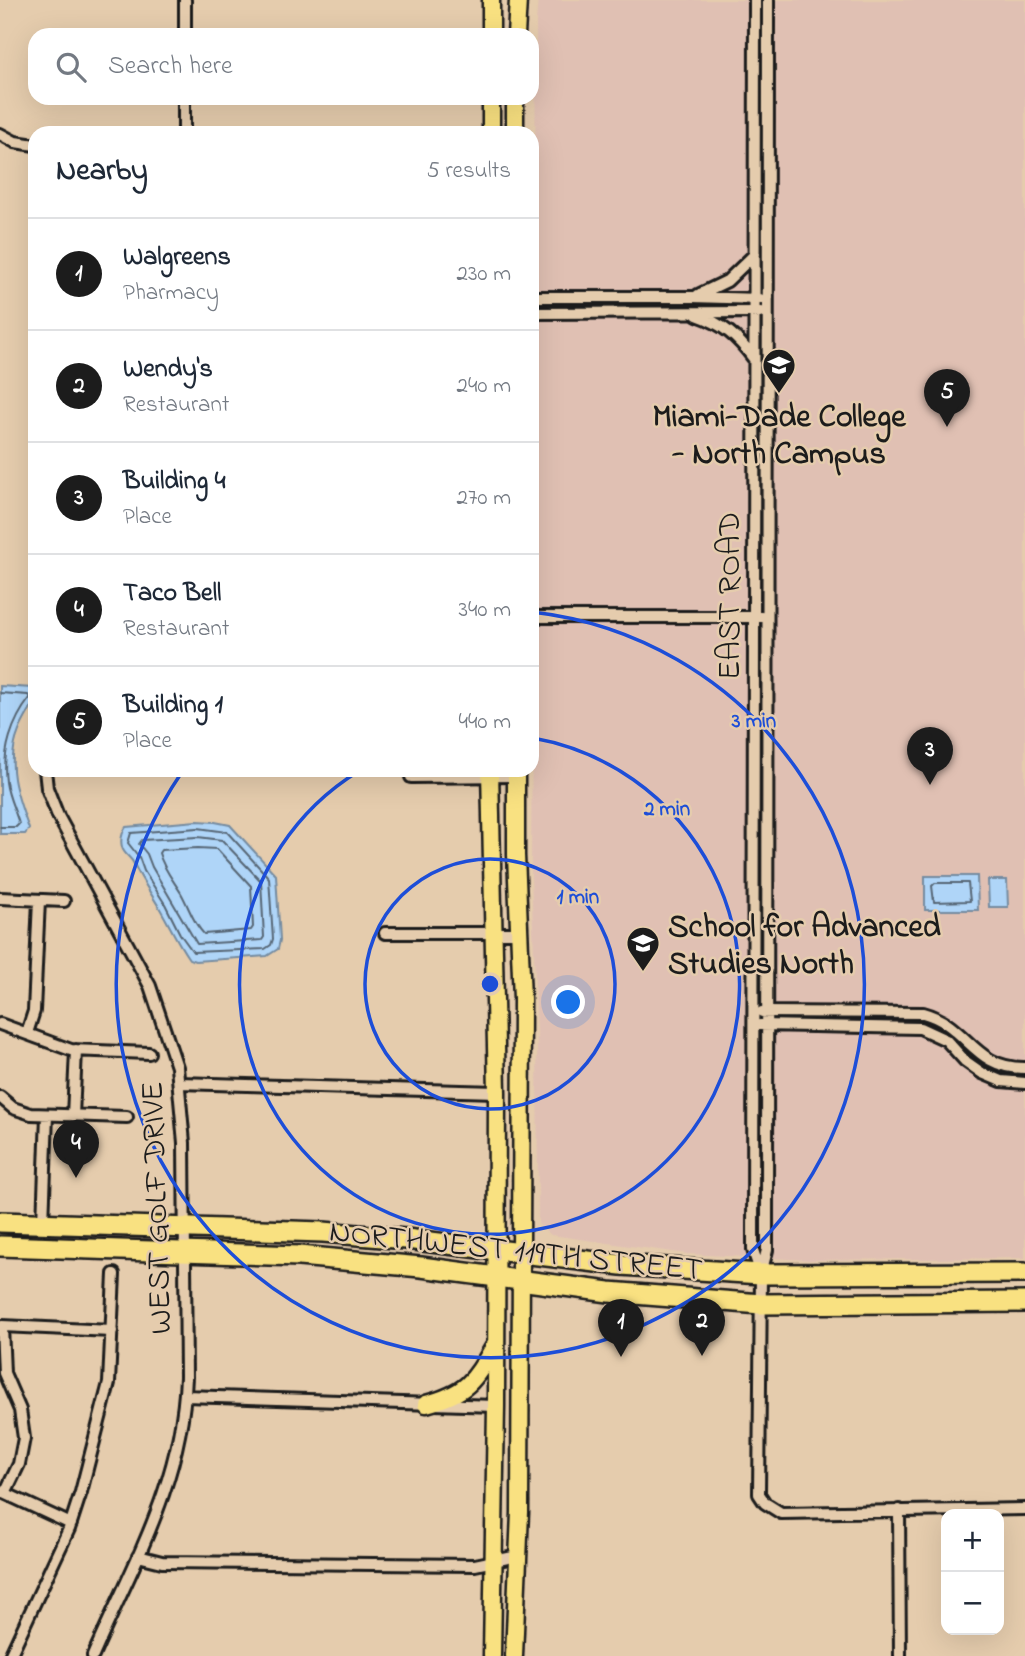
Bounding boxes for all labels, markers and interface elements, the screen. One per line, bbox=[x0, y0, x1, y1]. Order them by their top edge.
search box bbox=[28, 28, 539, 105]
icon: search bbox=[52, 48, 90, 86]
text: Search here bbox=[108, 48, 233, 86]
text: Nearby bbox=[56, 150, 148, 194]
text: 5 results bbox=[427, 155, 511, 188]
text: Walgreens bbox=[123, 239, 231, 277]
text: 1 bbox=[75, 258, 83, 291]
text: 230 m bbox=[457, 258, 511, 291]
text: Pharmacy bbox=[123, 277, 219, 310]
school or university icon: Miami-Dade College - North Campus bbox=[760, 346, 798, 395]
text: Wendy's bbox=[123, 351, 213, 389]
pin: 5 bbox=[924, 369, 970, 427]
text: 2 bbox=[73, 370, 85, 403]
text: 240 m bbox=[457, 370, 511, 403]
text: Restaurant bbox=[123, 389, 230, 422]
place label: Miami-Dade College - North Campus bbox=[652, 395, 907, 479]
text: Building 4 bbox=[123, 463, 225, 501]
text: 3 bbox=[74, 482, 84, 515]
text: 270 m bbox=[457, 482, 511, 515]
text: Place bbox=[123, 501, 172, 534]
street label: EAST ROAD bbox=[708, 512, 755, 680]
text: Taco Bell bbox=[123, 575, 221, 613]
text: 4 bbox=[74, 594, 84, 627]
text: 340 m bbox=[458, 594, 511, 627]
text: Restaurant bbox=[123, 613, 230, 646]
text: Building 1 bbox=[123, 687, 223, 725]
text: 5 bbox=[72, 706, 86, 739]
text: 440 m bbox=[459, 706, 511, 739]
text: 3 min bbox=[731, 707, 776, 737]
text: Place bbox=[123, 725, 172, 758]
pin: 3 bbox=[907, 727, 953, 785]
text: 2 min bbox=[643, 795, 690, 825]
text: 1 min bbox=[557, 883, 599, 913]
place label: School for Advanced Studies North bbox=[668, 905, 941, 989]
school or university icon: School for Advanced Studies North bbox=[624, 924, 662, 973]
centre of rings bbox=[478, 972, 502, 996]
your location bbox=[551, 985, 585, 1019]
street label: WEST GOLF DRIVE bbox=[131, 1081, 186, 1335]
pin: 4 bbox=[53, 1120, 99, 1178]
street label: NORTHWEST 119TH STREET bbox=[327, 1210, 705, 1295]
pin: 2 bbox=[679, 1298, 725, 1356]
pin: 1 bbox=[598, 1299, 644, 1357]
map controls bbox=[941, 1509, 1004, 1635]
button: + bbox=[941, 1509, 1004, 1572]
button: − bbox=[941, 1572, 1004, 1635]

